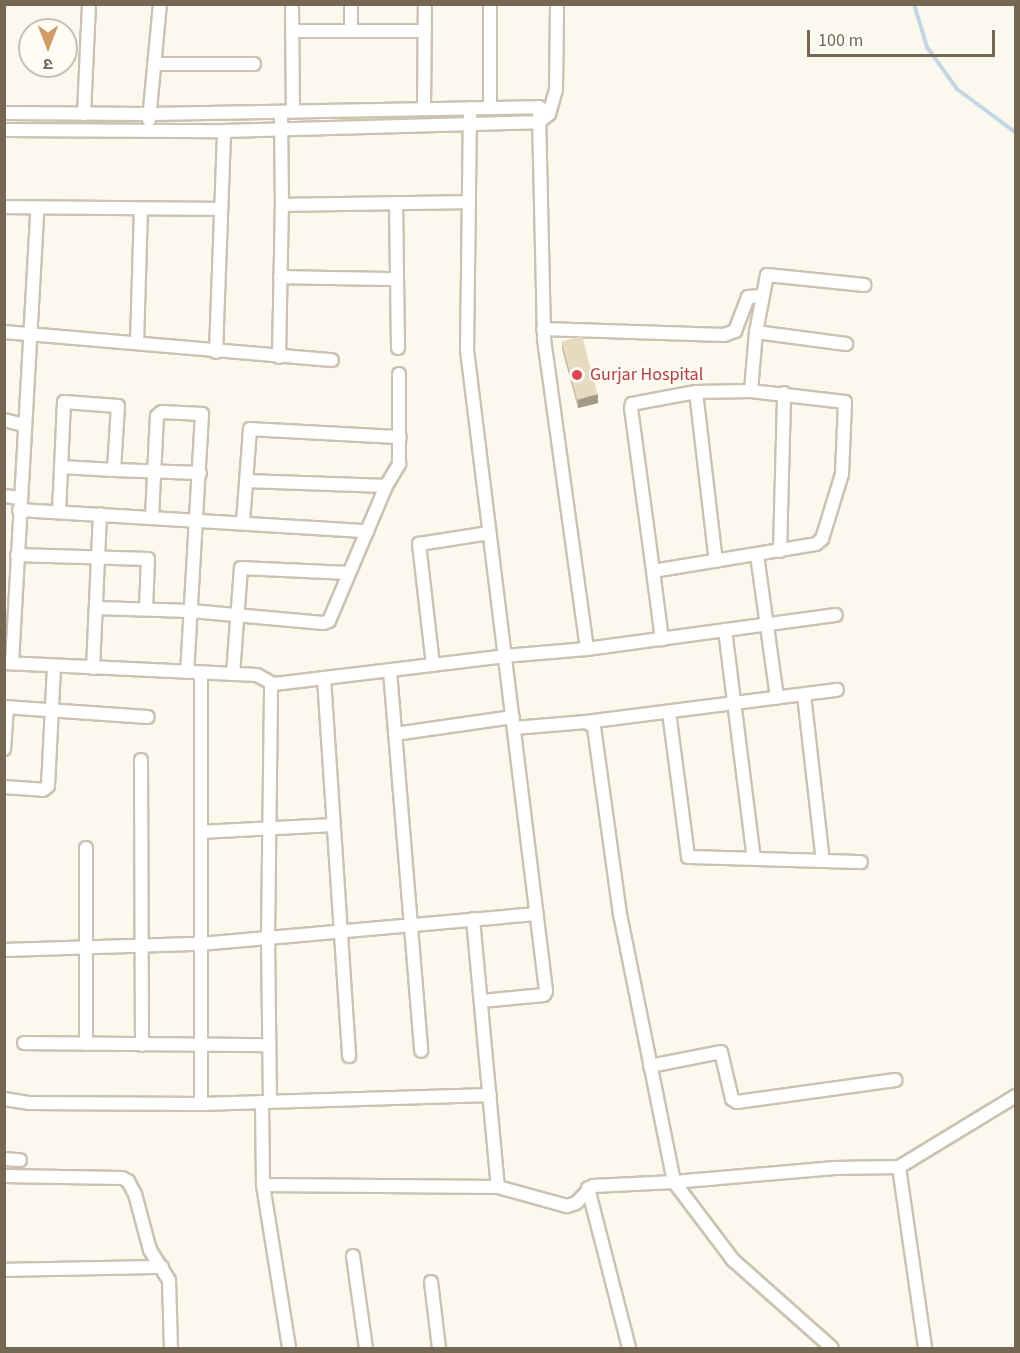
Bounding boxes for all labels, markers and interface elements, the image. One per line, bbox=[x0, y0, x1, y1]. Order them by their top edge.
north arrow bbox=[18, 18, 78, 78]
scale bar bbox=[810, 18, 998, 56]
text: 100 m bbox=[818, 28, 863, 53]
text: उ bbox=[43, 53, 53, 75]
place label: Gurjar Hospital bbox=[590, 364, 703, 386]
marker: Gurjar Hospital bbox=[568, 366, 586, 384]

